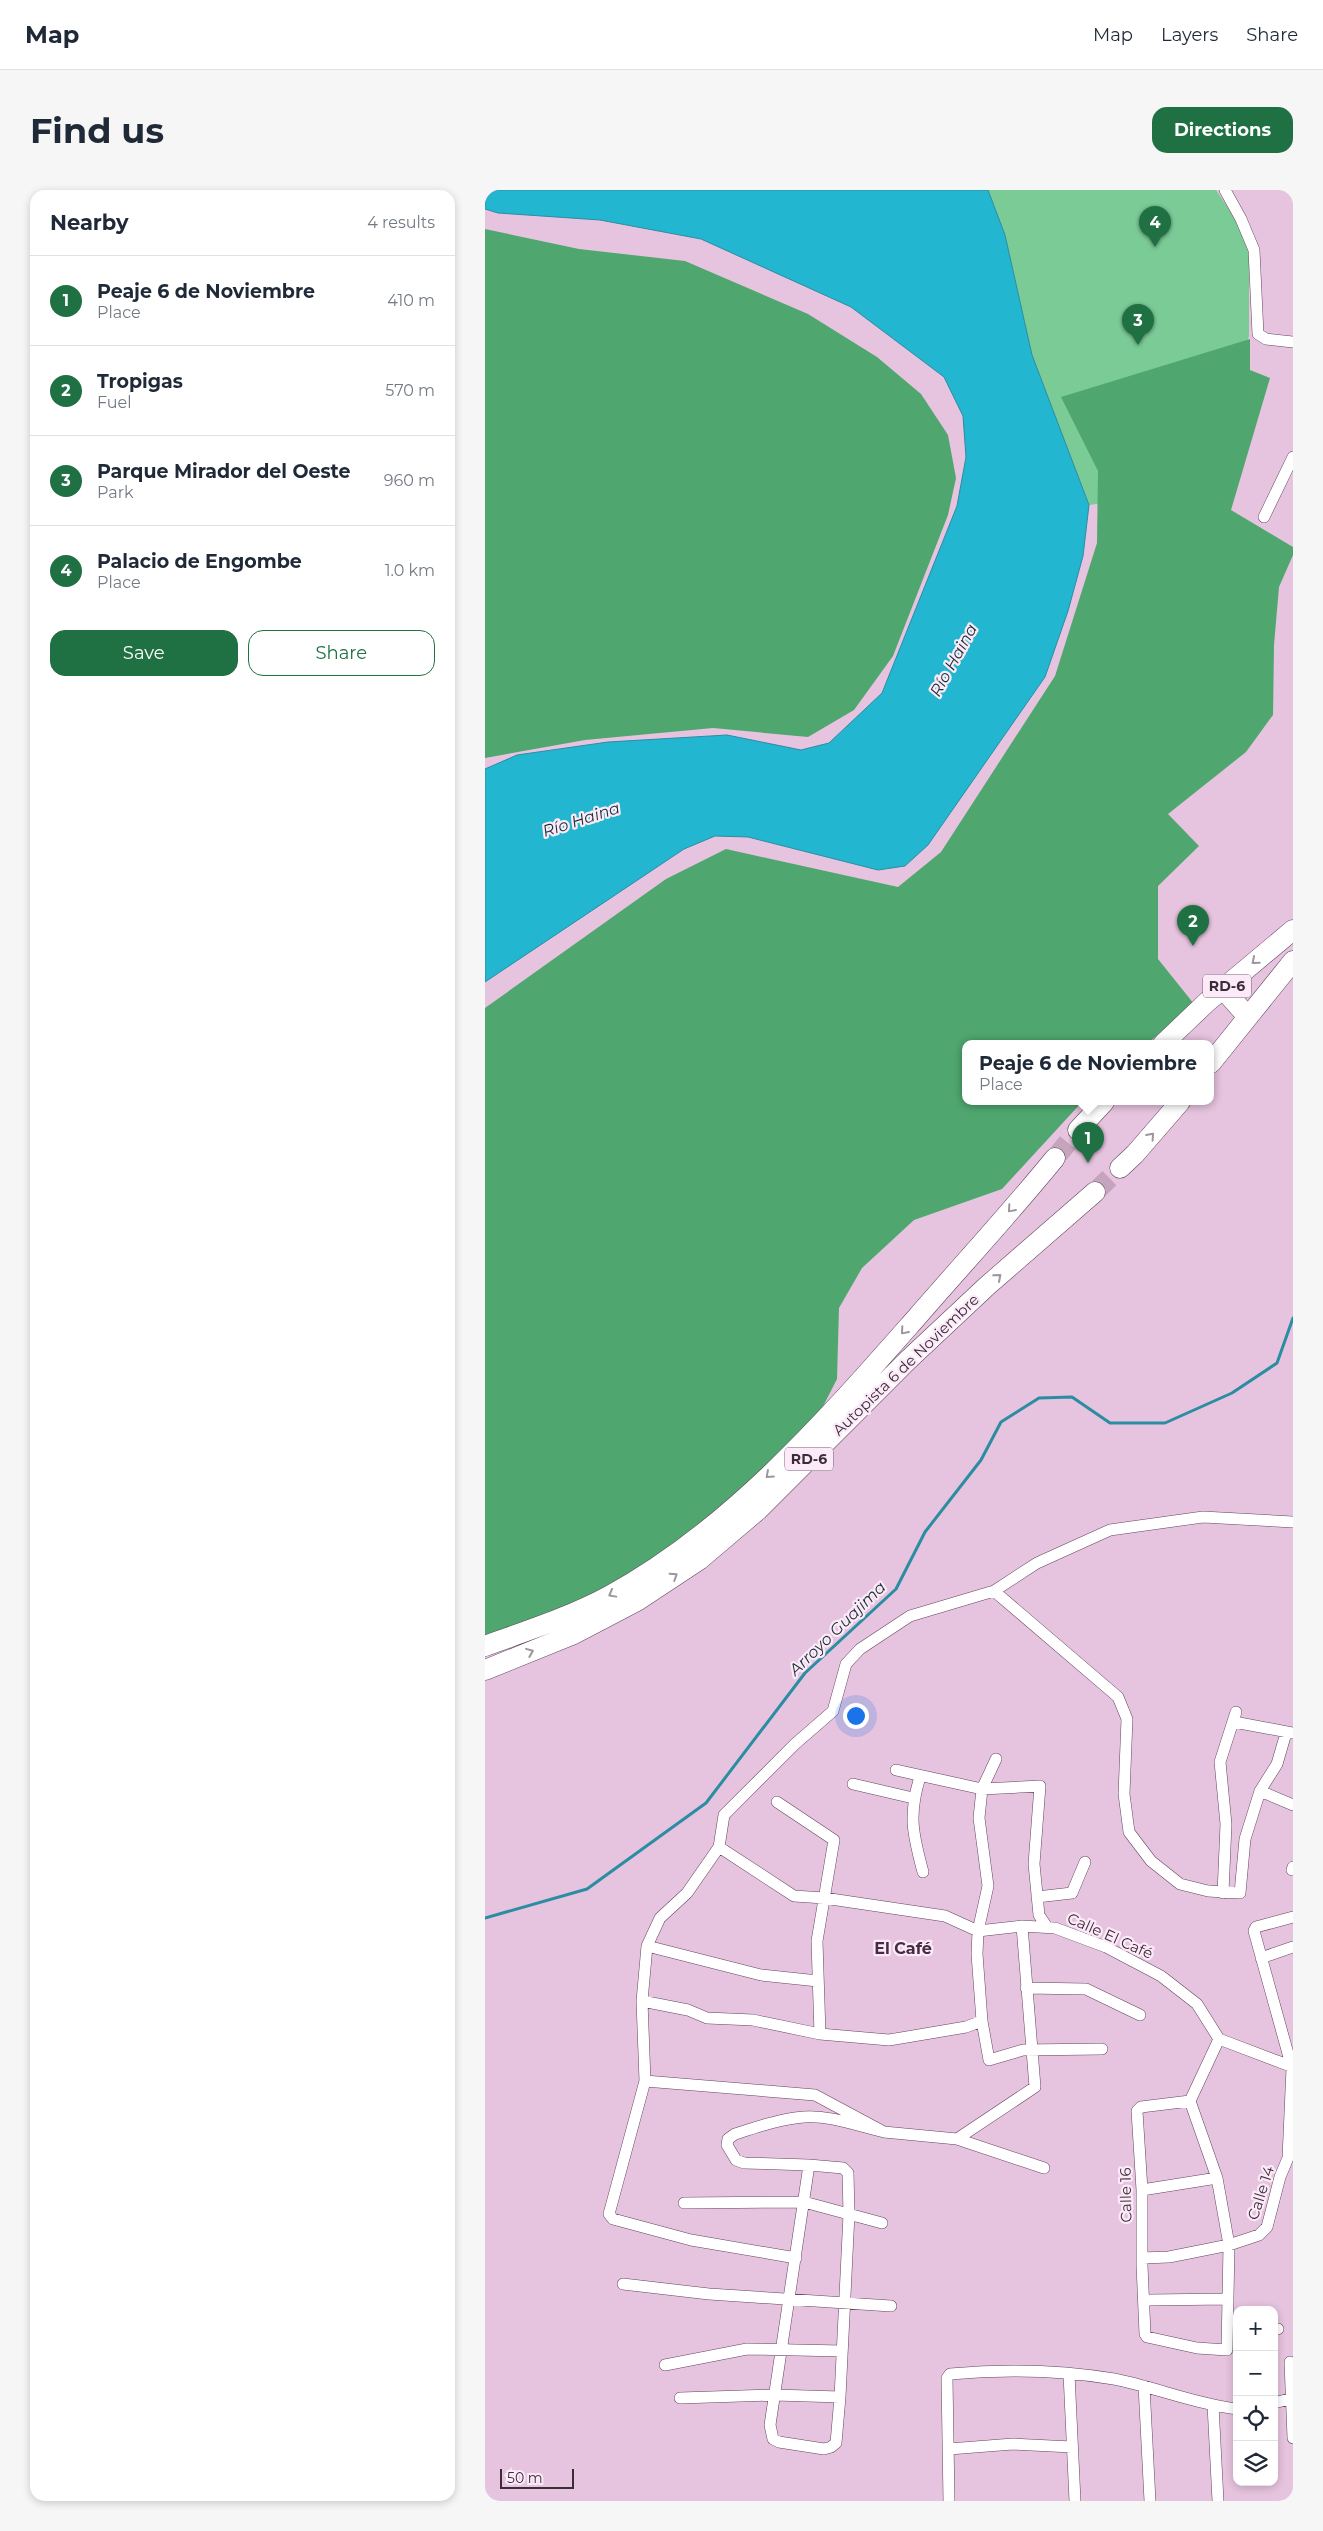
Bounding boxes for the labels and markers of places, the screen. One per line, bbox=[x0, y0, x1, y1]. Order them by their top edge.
pin: 4 bbox=[1139, 206, 1171, 247]
pin: 3 bbox=[1122, 304, 1154, 345]
pin: 2 bbox=[1177, 905, 1209, 946]
pin: 1 bbox=[1072, 1122, 1104, 1163]

